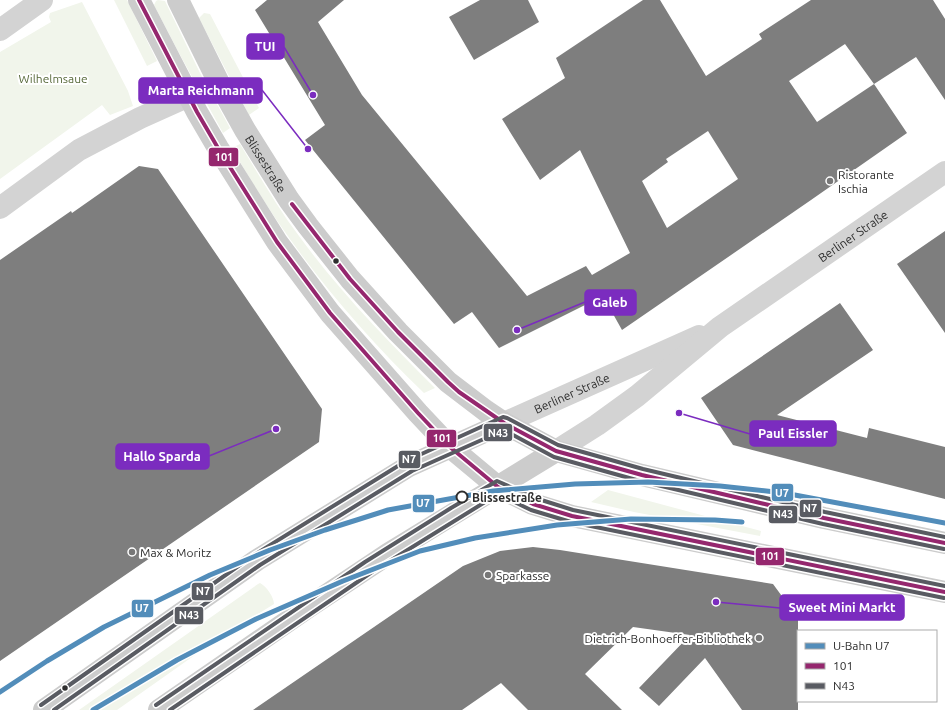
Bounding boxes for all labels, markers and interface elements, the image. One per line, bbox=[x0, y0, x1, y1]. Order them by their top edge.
callout: TUI bbox=[247, 34, 284, 59]
text: TUI bbox=[255, 39, 275, 53]
park label: Wilhelmsaue bbox=[18, 72, 88, 85]
callout: Marta Reichmann bbox=[139, 78, 262, 103]
text: Marta Reichmann bbox=[148, 83, 254, 97]
street label: Blissestraße bbox=[243, 133, 289, 195]
line badge: 101 bbox=[208, 147, 239, 167]
text: 101 bbox=[215, 151, 233, 163]
place label: Ristorante Ischia bbox=[838, 168, 894, 195]
marker: Ristorante Ischia bbox=[825, 176, 835, 186]
street label: Berliner Straße bbox=[816, 207, 890, 264]
unlabelled marker bbox=[331, 256, 341, 266]
callout: Galeb bbox=[585, 290, 636, 315]
text: Galeb bbox=[592, 295, 628, 309]
street label: Berliner Straße bbox=[532, 370, 611, 415]
callout: Paul Eissler bbox=[750, 421, 836, 446]
line badge: N43 bbox=[483, 423, 513, 442]
text: Paul Eissler bbox=[758, 426, 829, 440]
text: N43 bbox=[488, 427, 508, 439]
line badge: 101 bbox=[426, 429, 457, 448]
text: 101 bbox=[433, 432, 451, 444]
callout: Hallo Sparda bbox=[116, 444, 209, 469]
text: Hallo Sparda bbox=[123, 449, 201, 463]
line badge: N7 bbox=[398, 450, 421, 469]
text: N7 bbox=[402, 453, 416, 465]
line badge: U7 bbox=[771, 483, 794, 502]
text: U7 bbox=[775, 487, 789, 499]
marker: Blissestraße bbox=[455, 490, 469, 504]
place label: Blissestraße bbox=[472, 491, 542, 504]
line badge: U7 bbox=[412, 494, 435, 513]
text: U7 bbox=[416, 497, 430, 509]
line badge: N7 bbox=[799, 499, 822, 518]
text: N7 bbox=[803, 502, 817, 514]
line badge: N43 bbox=[768, 505, 798, 524]
text: N43 bbox=[773, 508, 793, 520]
place label: Max & Moritz bbox=[140, 546, 212, 559]
marker: Max & Moritz bbox=[127, 547, 137, 557]
line badge: 101 bbox=[755, 547, 785, 566]
text: 101 bbox=[761, 550, 779, 562]
place label: Sparkasse bbox=[496, 569, 549, 582]
marker: Sparkasse bbox=[483, 570, 493, 580]
line badge: N7 bbox=[191, 582, 214, 601]
text: N7 bbox=[196, 585, 210, 597]
callout: Sweet Mini Markt bbox=[780, 595, 904, 620]
line badge: U7 bbox=[131, 599, 154, 618]
text: Sweet Mini Markt bbox=[788, 600, 896, 614]
text: U7 bbox=[135, 602, 149, 614]
line badge: N43 bbox=[174, 606, 204, 625]
text: N43 bbox=[179, 609, 199, 621]
legend bbox=[797, 630, 937, 702]
place label: Dietrich-Bonhoeffer-Bibliothek bbox=[584, 632, 751, 645]
marker: Dietrich-Bonhoeffer-Bibliothek bbox=[754, 633, 764, 643]
text: U-Bahn U7 bbox=[833, 639, 890, 652]
text: 101 bbox=[833, 659, 853, 672]
text: N43 bbox=[833, 679, 855, 692]
unlabelled marker bbox=[60, 683, 70, 693]

